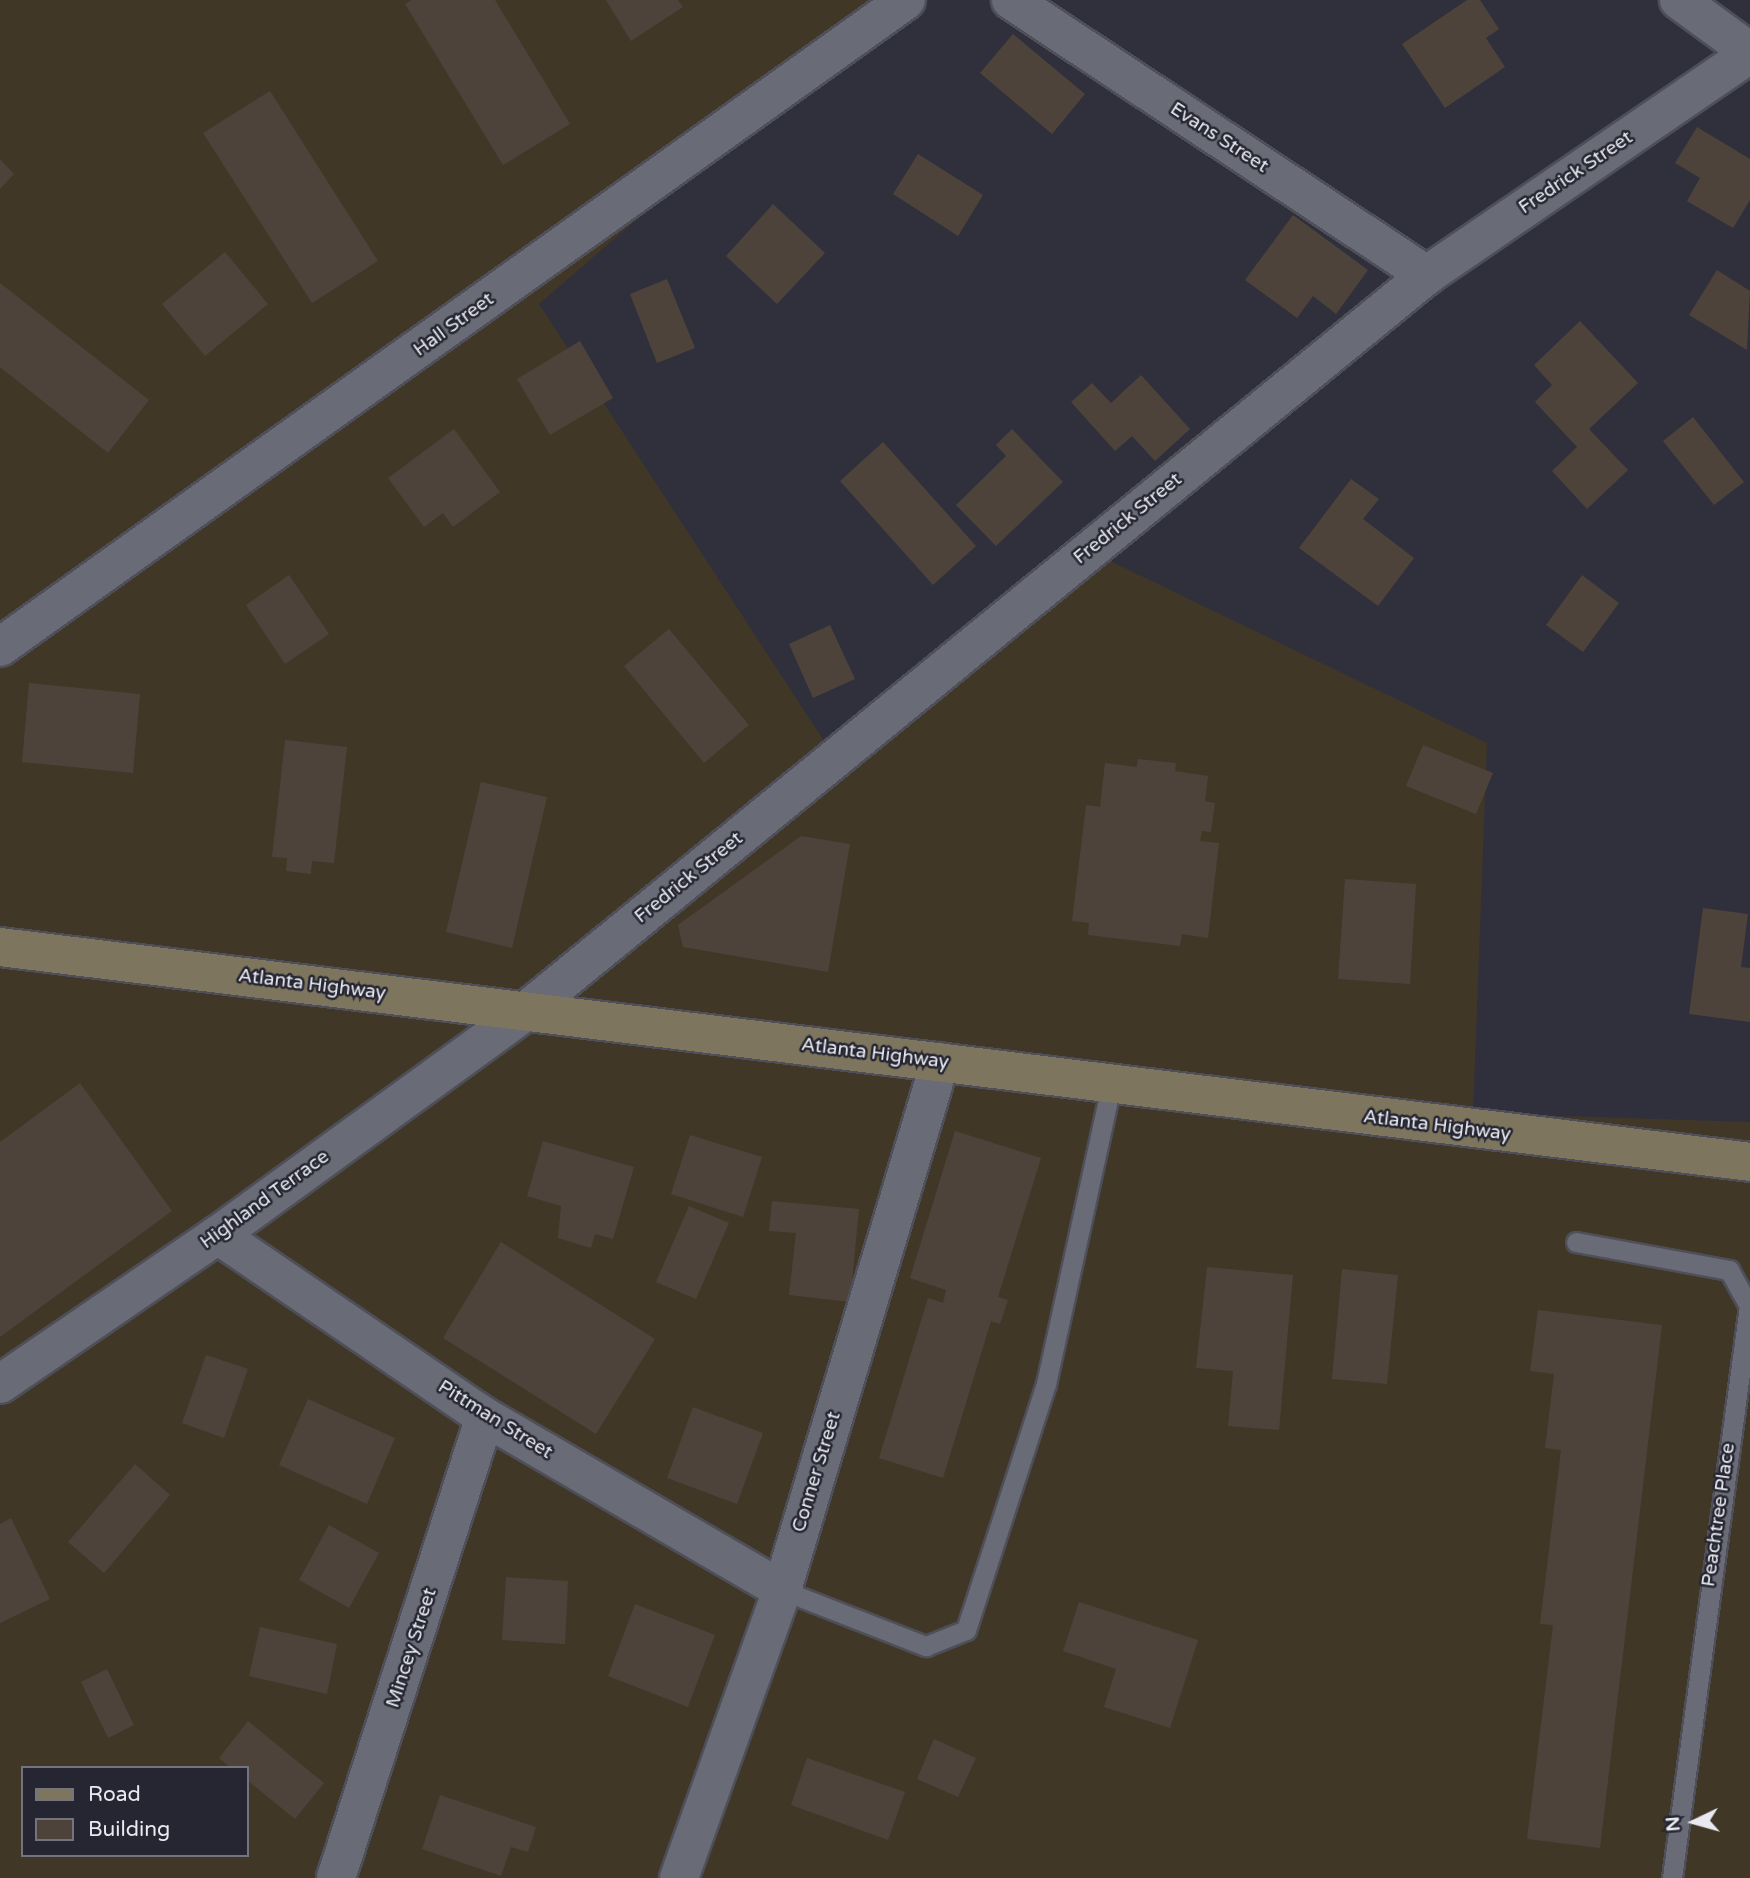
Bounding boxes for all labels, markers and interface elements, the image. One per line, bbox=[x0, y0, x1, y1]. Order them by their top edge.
street label: Evans Street bbox=[1166, 98, 1272, 178]
street label: Fredrick Street bbox=[1515, 127, 1637, 219]
street label: Hall Street bbox=[409, 288, 499, 362]
street label: Fredrick Street bbox=[1069, 468, 1187, 570]
street label: Fredrick Street bbox=[630, 827, 748, 929]
street label: Atlanta Highway bbox=[237, 965, 387, 1005]
street label: Atlanta Highway bbox=[800, 1034, 950, 1074]
street label: Atlanta Highway bbox=[1362, 1106, 1512, 1146]
street label: Highland Terrace bbox=[196, 1146, 334, 1254]
street label: Pittman Street bbox=[433, 1376, 557, 1464]
street label: Conner Street bbox=[788, 1409, 846, 1535]
street label: Peachtree Place bbox=[1698, 1442, 1740, 1588]
street label: Mincey Street bbox=[382, 1585, 442, 1711]
legend bbox=[21, 1766, 248, 1857]
text: Road bbox=[88, 1782, 141, 1807]
north arrow bbox=[1659, 1787, 1729, 1857]
text: N bbox=[1661, 1815, 1685, 1832]
text: Building bbox=[88, 1817, 170, 1842]

